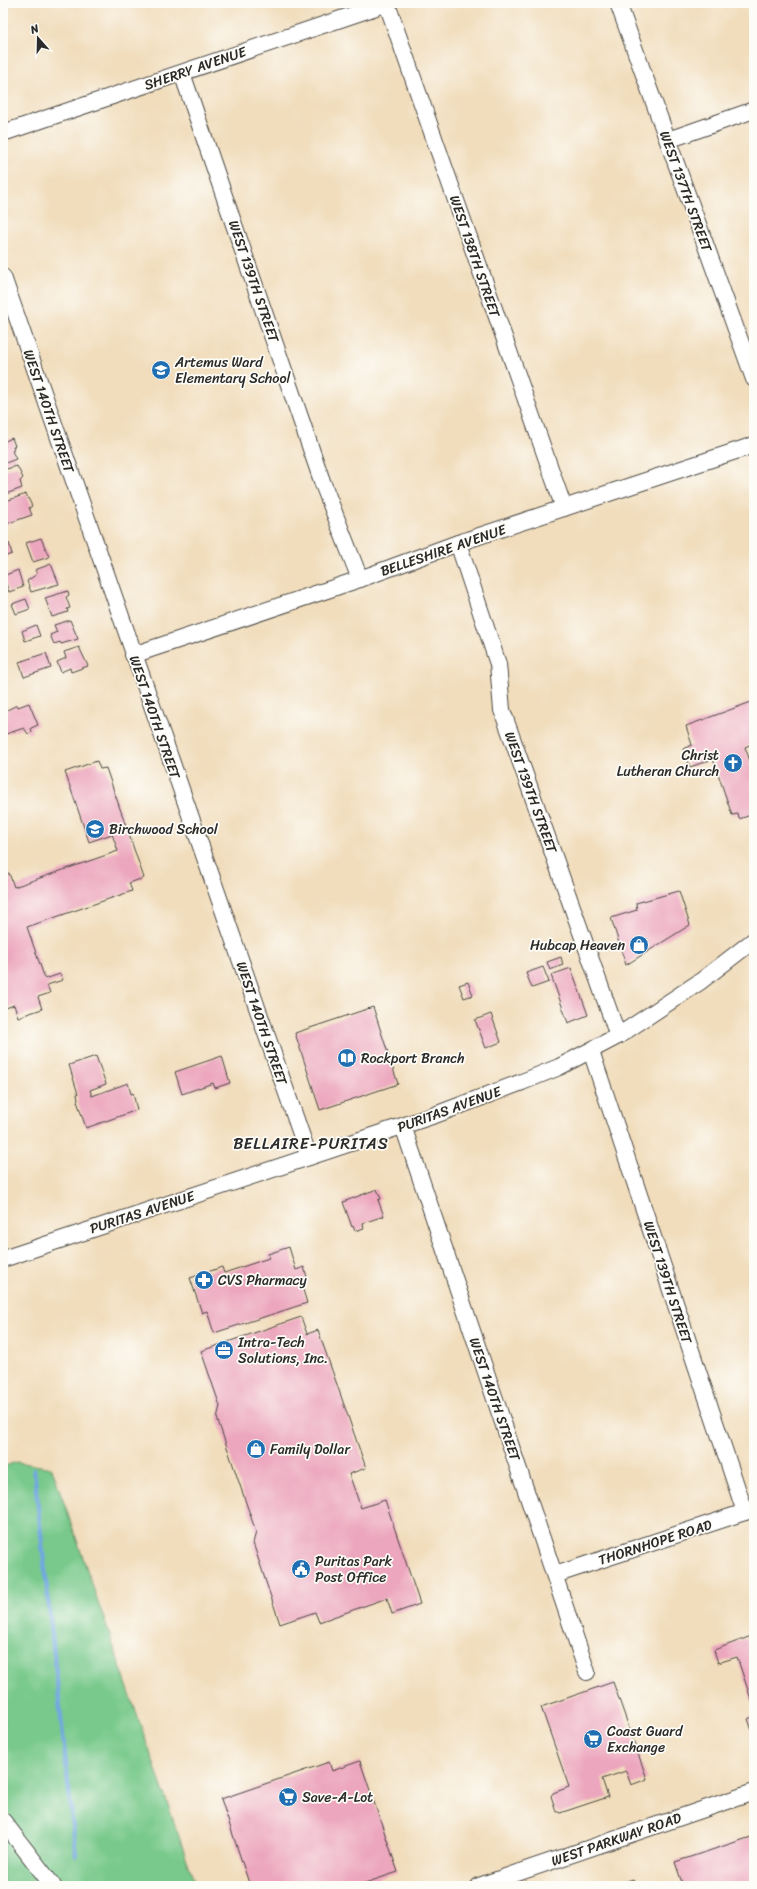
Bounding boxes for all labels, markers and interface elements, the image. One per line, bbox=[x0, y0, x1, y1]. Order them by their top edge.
north arrow bbox=[18, 18, 58, 58]
text: N bbox=[27, 19, 42, 40]
street label: SHERRY AVENUE bbox=[141, 39, 251, 98]
street label: WEST 137TH STREET bbox=[652, 127, 719, 256]
street label: WEST 138TH STREET bbox=[442, 192, 507, 322]
street label: WEST 139TH STREET bbox=[221, 217, 286, 347]
street label: WEST 140TH STREET bbox=[16, 346, 82, 477]
place label: Artemus Ward Elementary School bbox=[174, 350, 292, 391]
school or university icon: Artemus Ward Elementary School bbox=[150, 359, 172, 381]
street label: BELLESHIRE AVENUE bbox=[377, 517, 511, 584]
street label: WEST 140TH STREET bbox=[122, 652, 188, 783]
street label: WEST 139TH STREET bbox=[497, 728, 564, 857]
place label: Christ Lutheran Church bbox=[617, 743, 719, 784]
church icon: Christ Lutheran Church bbox=[722, 752, 744, 774]
place label: Birchwood School bbox=[109, 817, 219, 842]
school or university icon: Birchwood School bbox=[84, 818, 106, 840]
place label: Hubcap Heaven bbox=[530, 933, 625, 958]
shop icon: Hubcap Heaven bbox=[628, 934, 650, 956]
street label: WEST 140TH STREET bbox=[229, 958, 295, 1089]
place label: Rockport Branch bbox=[361, 1046, 465, 1071]
library icon: Rockport Branch bbox=[336, 1047, 358, 1069]
street label: PURITAS AVENUE bbox=[394, 1079, 506, 1140]
district label: BELLAIRE-PURITAS bbox=[233, 1129, 389, 1158]
street label: PURITAS AVENUE bbox=[86, 1183, 199, 1241]
street label: WEST 139TH STREET bbox=[636, 1218, 699, 1348]
place label: CVS Pharmacy bbox=[218, 1268, 308, 1293]
pharmacy icon: CVS Pharmacy bbox=[193, 1269, 215, 1291]
place label: Intra-Tech Solutions, Inc. bbox=[237, 1330, 328, 1371]
street label: WEST 140TH STREET bbox=[462, 1334, 528, 1465]
office icon: Intra-Tech Solutions, Inc. bbox=[213, 1339, 235, 1361]
place label: Family Dollar bbox=[270, 1437, 351, 1462]
shop icon: Family Dollar bbox=[245, 1438, 267, 1460]
street label: THORNHOPE ROAD bbox=[595, 1512, 716, 1573]
place label: Puritas Park Post Office bbox=[315, 1549, 392, 1590]
public building icon: Puritas Park Post Office bbox=[290, 1558, 312, 1580]
place label: Coast Guard Exchange bbox=[607, 1719, 684, 1760]
supermarket icon: Coast Guard Exchange bbox=[582, 1728, 604, 1750]
place label: Save-A-Lot bbox=[302, 1785, 373, 1810]
supermarket icon: Save-A-Lot bbox=[277, 1786, 299, 1808]
street label: WEST PARKWAY ROAD bbox=[548, 1805, 685, 1873]

